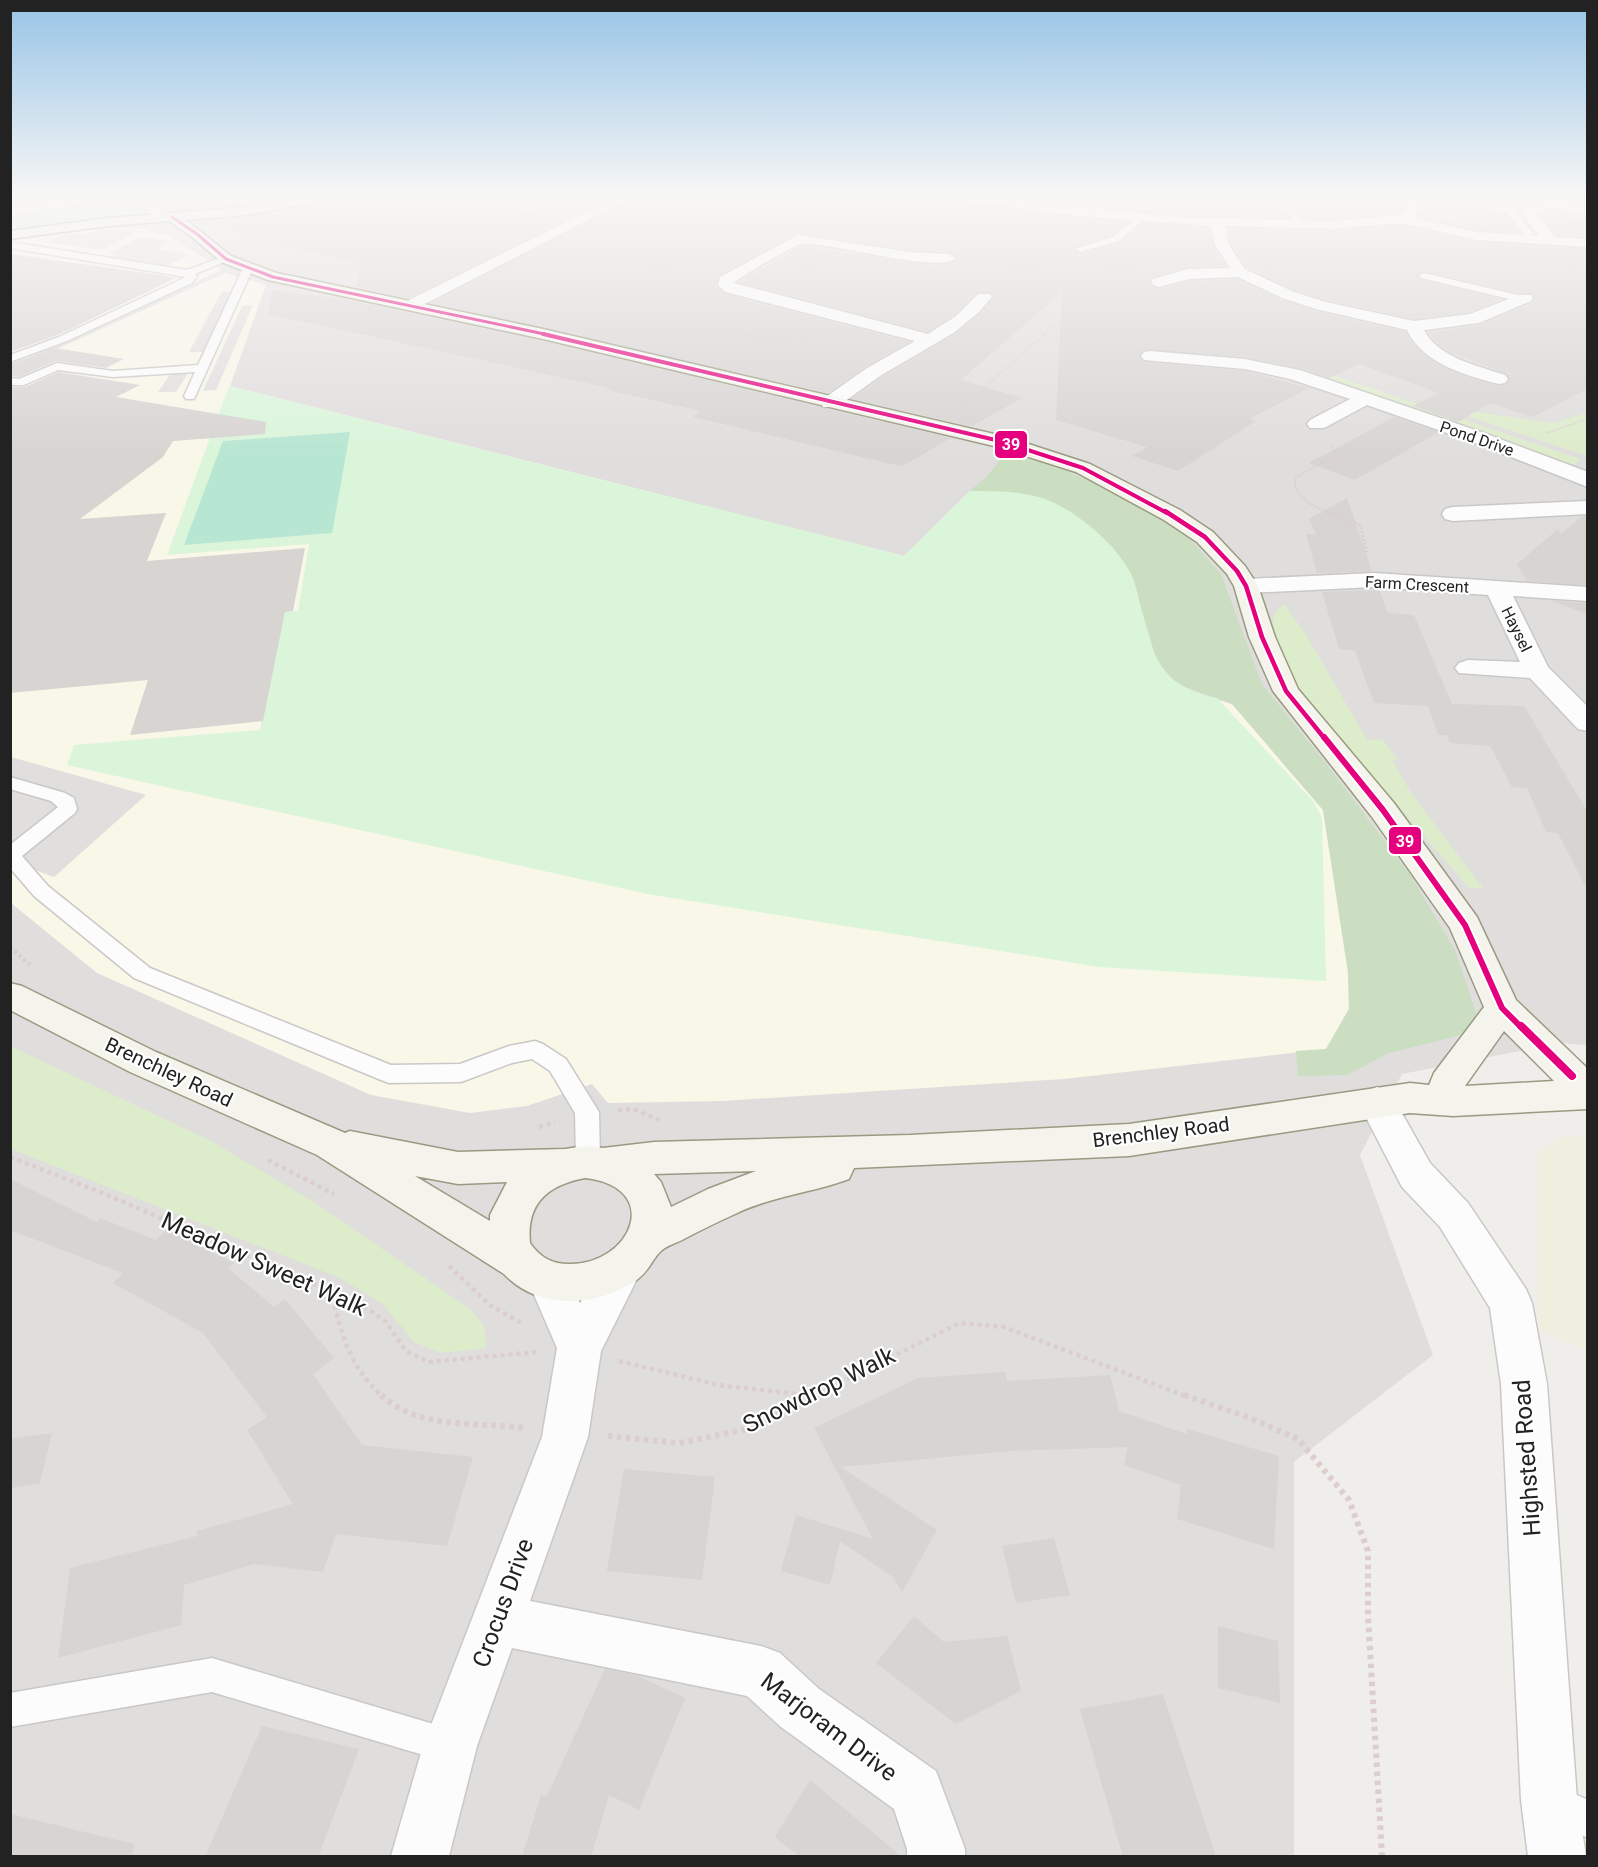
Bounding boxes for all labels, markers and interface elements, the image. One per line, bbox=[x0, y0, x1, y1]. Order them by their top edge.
street label: Pond Drive bbox=[1437, 417, 1516, 460]
line badge: 39 bbox=[994, 430, 1028, 459]
text: 39 bbox=[1002, 435, 1020, 454]
street label: Farm Crescent bbox=[1365, 572, 1469, 597]
street label: Haysel bbox=[1497, 603, 1536, 655]
line badge: 39 bbox=[1388, 826, 1422, 855]
text: 39 bbox=[1396, 832, 1414, 851]
street label: Brenchley Road bbox=[101, 1032, 237, 1112]
street label: Brenchley Road bbox=[1091, 1112, 1231, 1152]
street label: Meadow Sweet Walk bbox=[157, 1206, 372, 1322]
street label: Snowdrop Walk bbox=[738, 1341, 900, 1439]
street label: Highsted Road bbox=[1508, 1379, 1546, 1537]
street label: Crocus Drive bbox=[467, 1535, 539, 1671]
street label: Marjoram Drive bbox=[755, 1667, 903, 1787]

